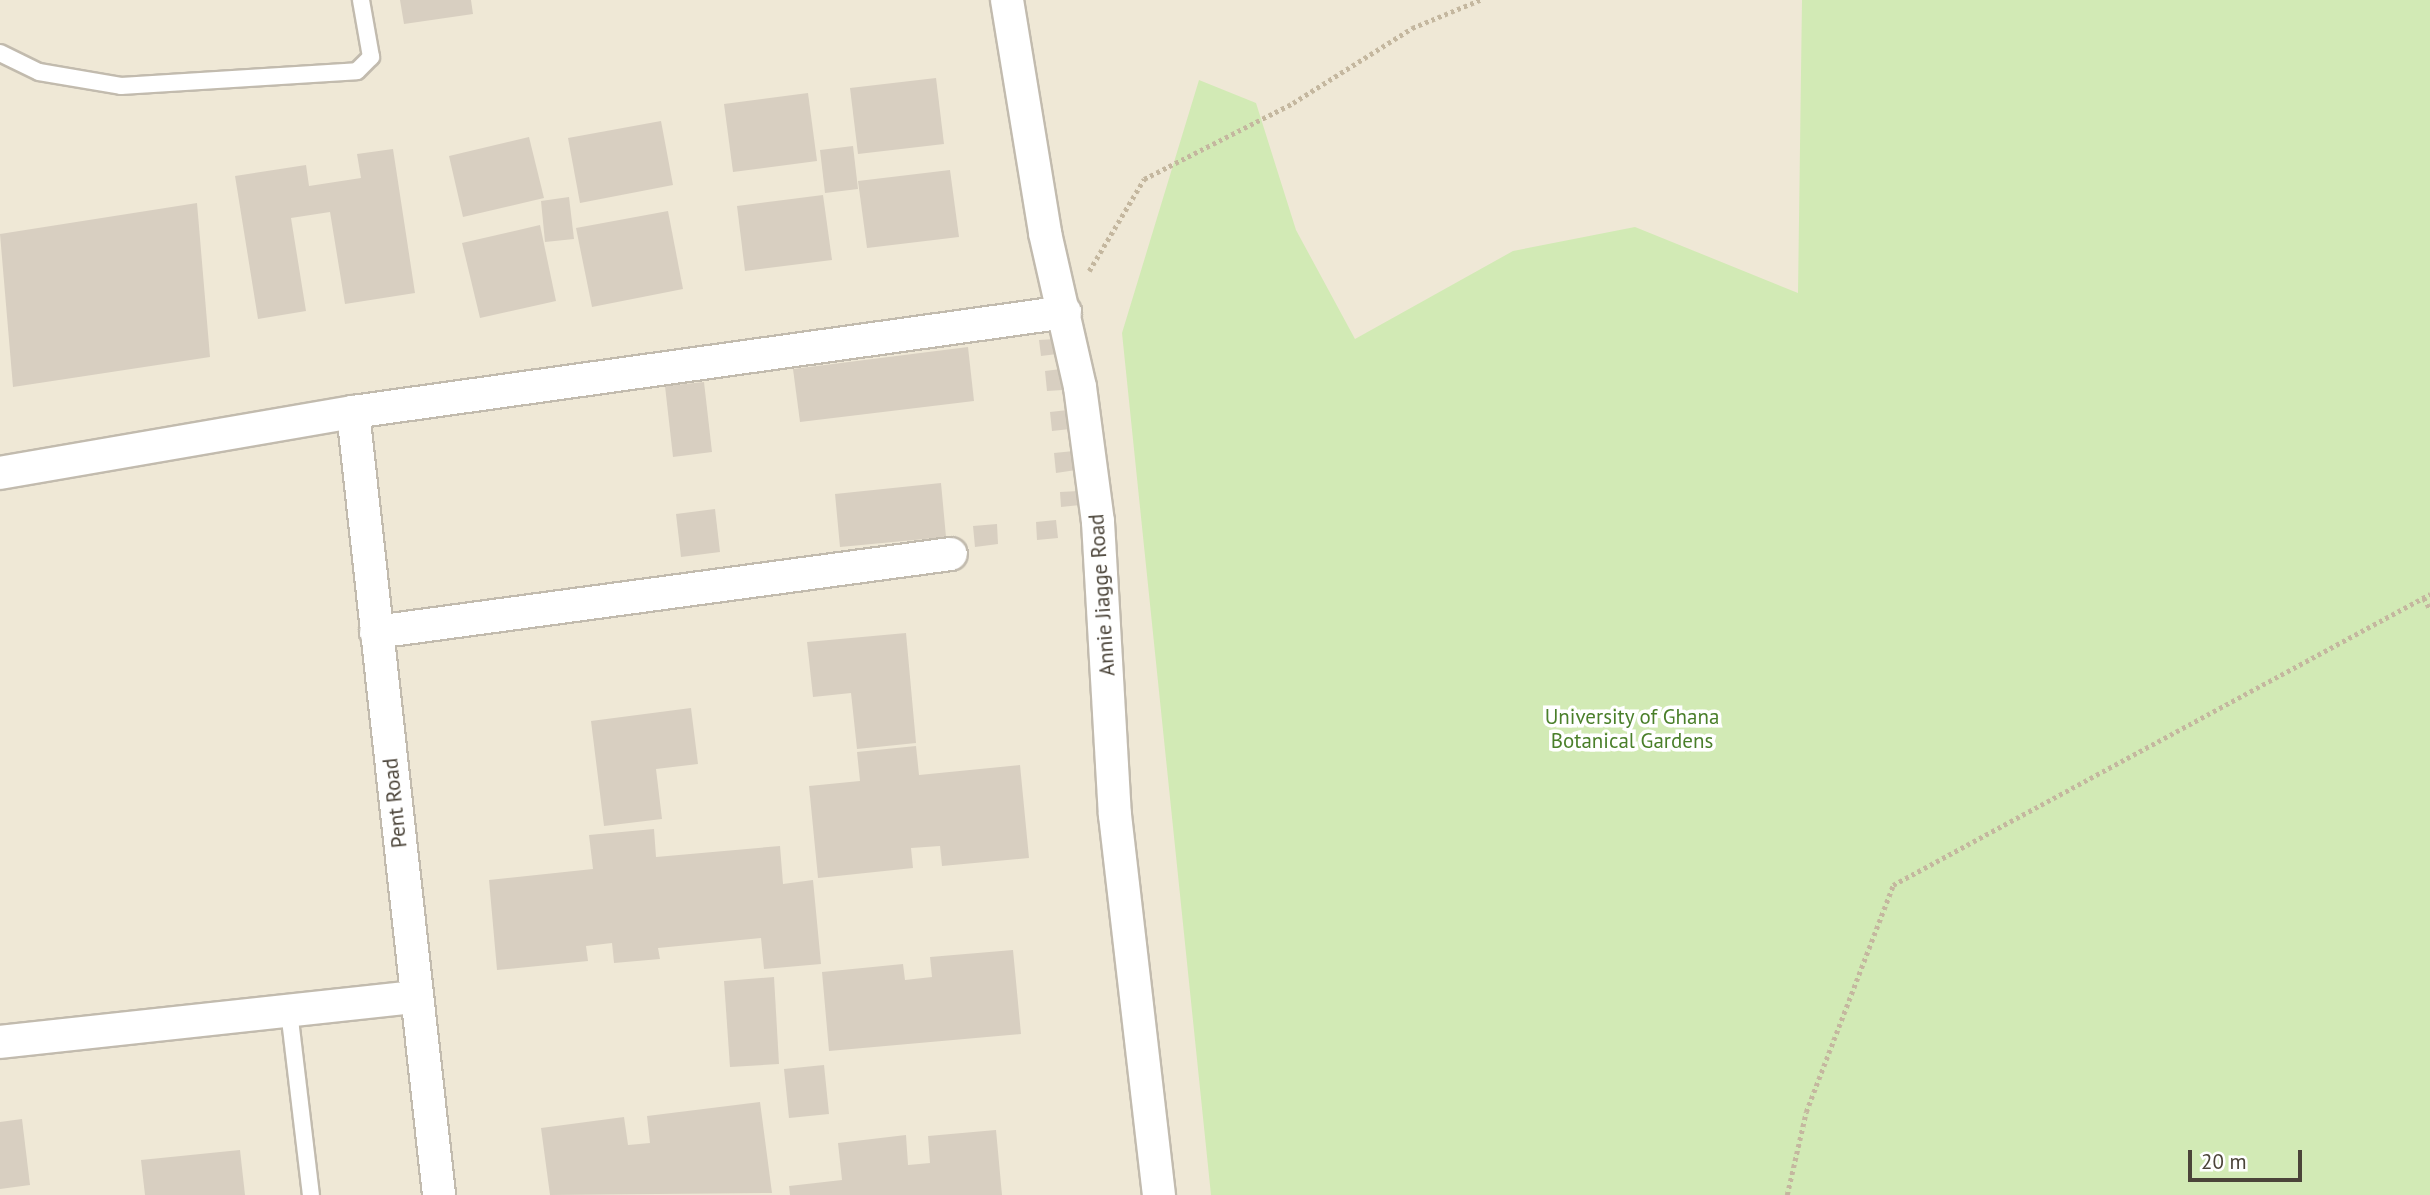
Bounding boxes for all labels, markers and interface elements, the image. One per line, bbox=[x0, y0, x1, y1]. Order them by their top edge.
street label: Annie Jiagge Road bbox=[1084, 513, 1120, 677]
park label: University of Ghana Botanical Gardens bbox=[1544, 704, 1720, 754]
street label: Pent Road bbox=[378, 757, 412, 849]
scale bar bbox=[2192, 1136, 2306, 1180]
text: 20 m bbox=[2201, 1148, 2247, 1175]

